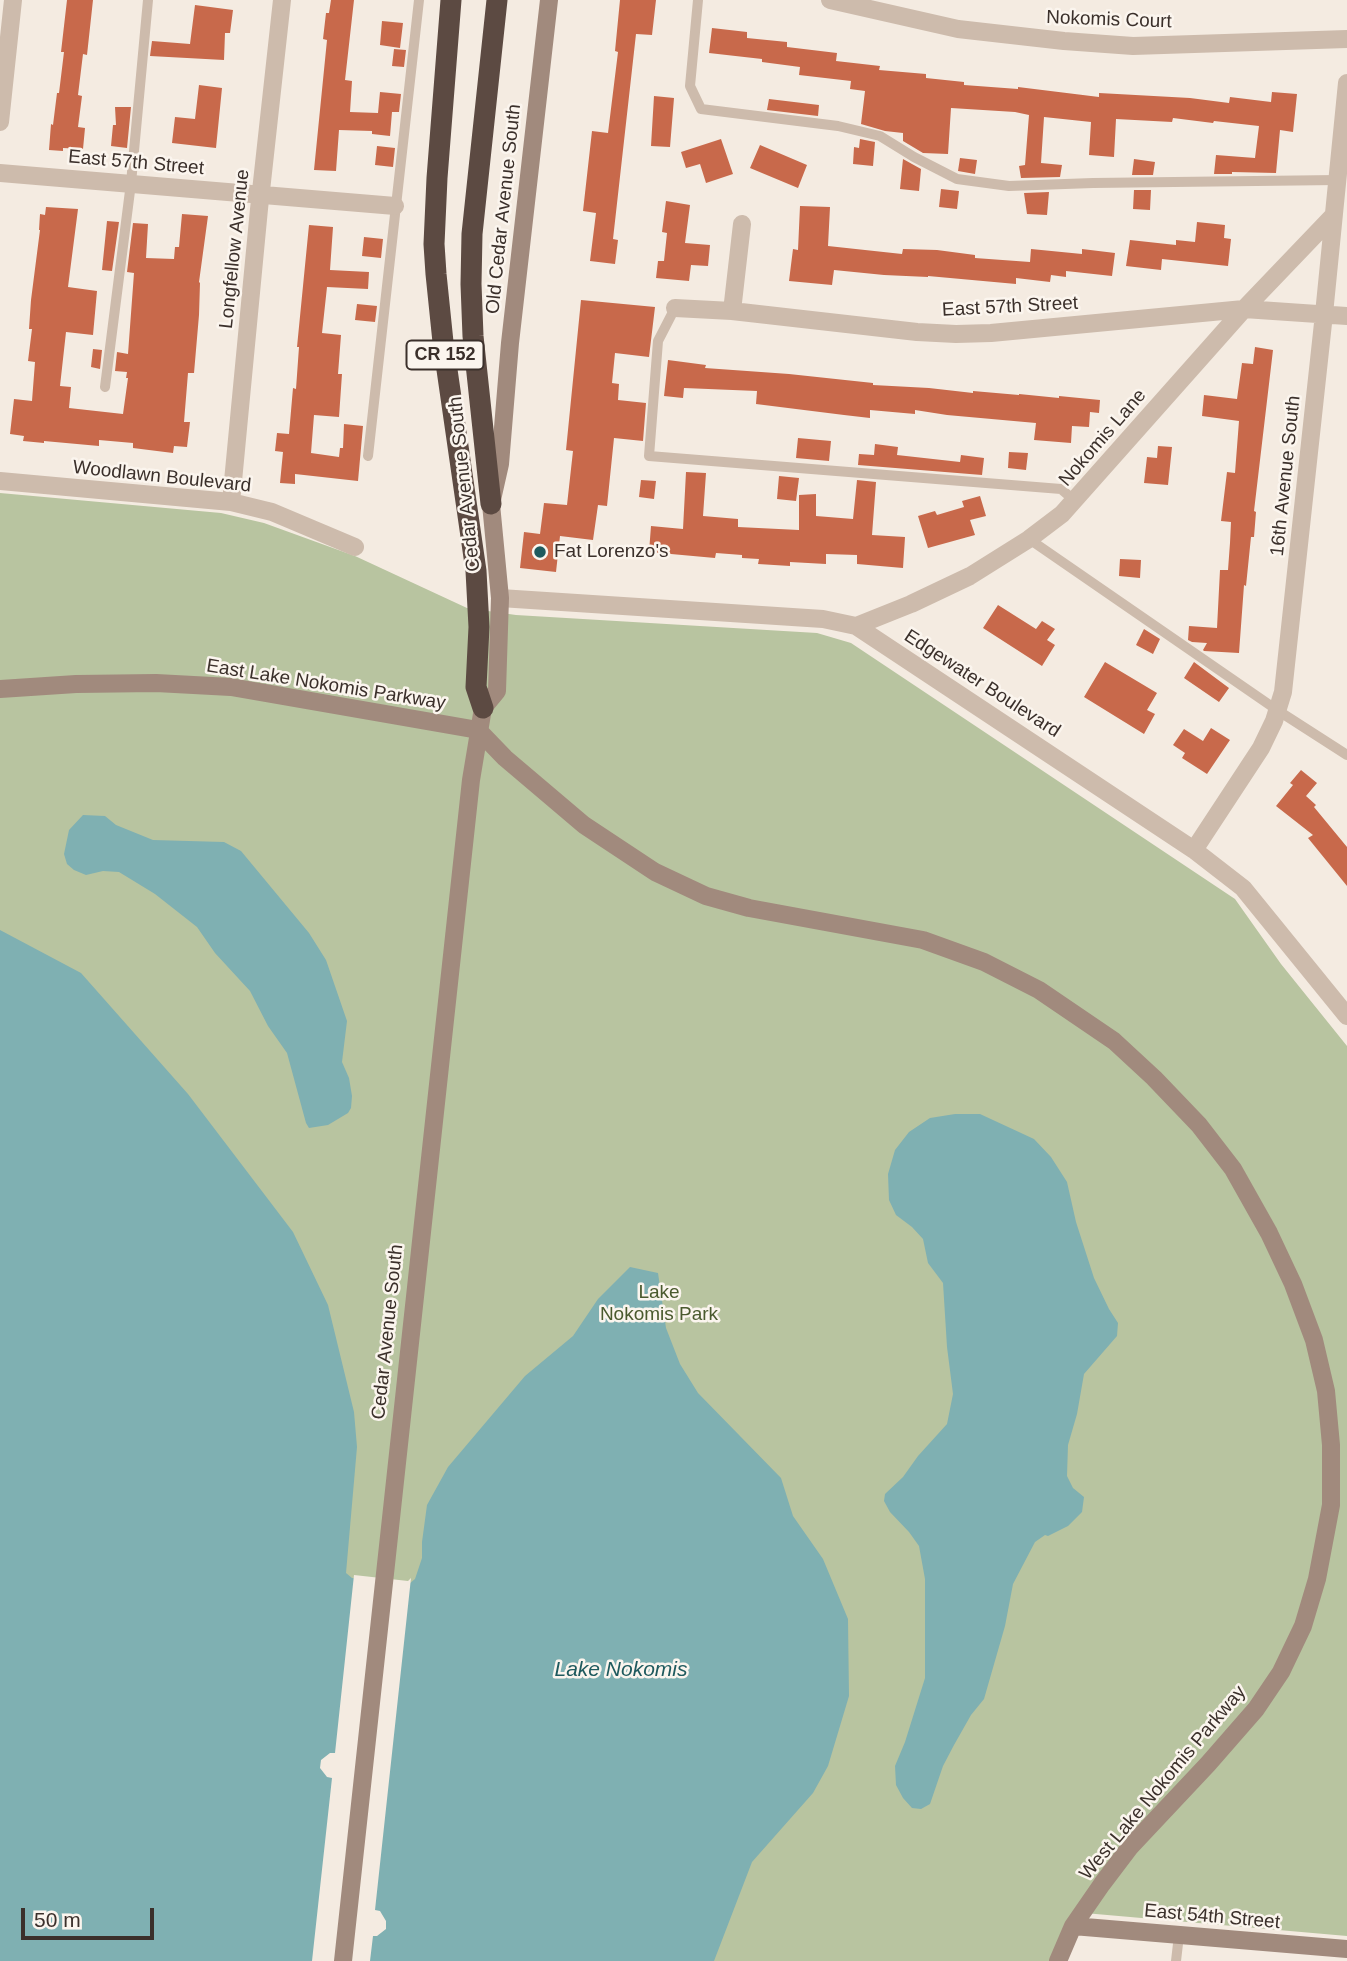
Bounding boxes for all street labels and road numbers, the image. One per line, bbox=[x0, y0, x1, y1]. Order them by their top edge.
street label: Nokomis Court bbox=[1046, 6, 1172, 34]
street label: Old Cedar Avenue South bbox=[482, 103, 526, 315]
street label: East 57th Street bbox=[67, 146, 205, 180]
street label: Longfellow Avenue bbox=[215, 168, 255, 330]
street label: East 57th Street bbox=[941, 292, 1079, 322]
road number: CR 152 bbox=[406, 340, 484, 370]
street label: Nokomis Lane bbox=[1055, 385, 1151, 491]
street label: Cedar Avenue South bbox=[444, 395, 486, 573]
street label: 16th Avenue South bbox=[1266, 395, 1306, 557]
street label: Woodlawn Boulevard bbox=[72, 456, 252, 498]
street label: Edgewater Boulevard bbox=[900, 625, 1064, 743]
street label: East Lake Nokomis Parkway bbox=[205, 655, 447, 715]
street label: Cedar Avenue South bbox=[367, 1243, 409, 1421]
street label: West Lake Nokomis Parkway bbox=[1075, 1681, 1251, 1885]
street label: East 54th Street bbox=[1143, 1900, 1281, 1934]

